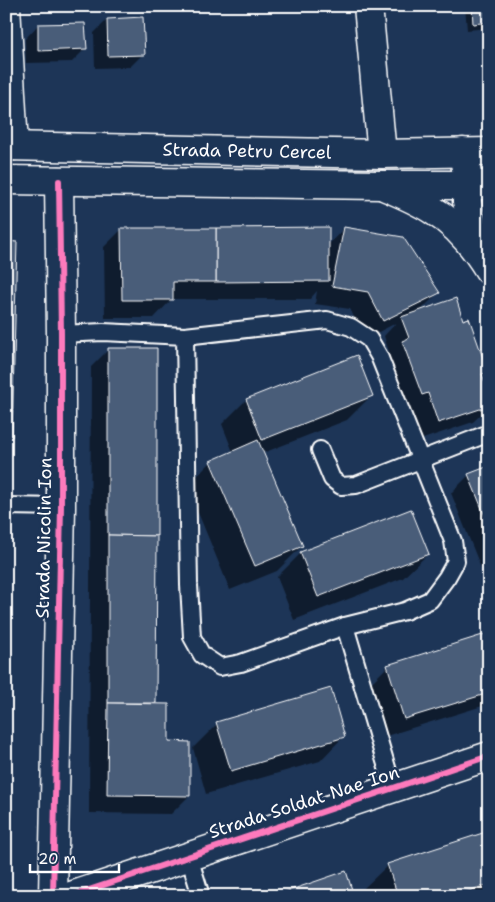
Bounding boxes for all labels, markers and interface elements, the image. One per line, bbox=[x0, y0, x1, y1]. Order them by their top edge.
street label: Strada Petru Cercel bbox=[162, 138, 332, 164]
street label: Strada Nicolin Ion bbox=[31, 457, 57, 619]
street label: Strada Soldat Nae Ion bbox=[206, 760, 402, 844]
scale bar bbox=[30, 842, 119, 874]
text: 20 m bbox=[38, 849, 77, 869]

